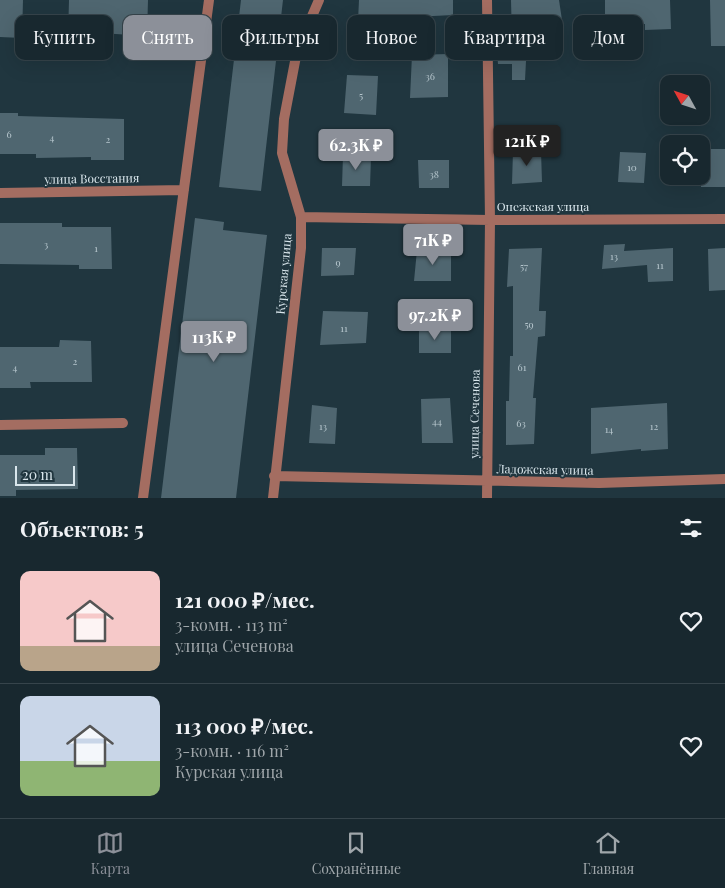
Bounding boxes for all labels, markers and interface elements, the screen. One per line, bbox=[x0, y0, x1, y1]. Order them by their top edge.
chip: Купить bbox=[15, 15, 113, 60]
chip: Снять bbox=[123, 15, 212, 60]
chip: Фильтры bbox=[222, 15, 337, 60]
chip: Новое bbox=[347, 15, 435, 60]
chip: Квартира bbox=[445, 15, 563, 60]
chip: Дом bbox=[573, 15, 643, 60]
house number: 36 bbox=[425, 69, 435, 83]
north arrow bbox=[660, 75, 710, 125]
map controls bbox=[660, 75, 710, 185]
house number: 5 bbox=[359, 88, 363, 102]
pin: 121K ₽ bbox=[486, 124, 568, 167]
house number: 6 bbox=[6, 127, 12, 141]
pin: 62.3K ₽ bbox=[310, 128, 402, 171]
house number: 4 bbox=[50, 130, 55, 144]
text: 121K ₽ bbox=[505, 130, 549, 151]
house number: 2 bbox=[106, 132, 111, 146]
text: 62.3K ₽ bbox=[329, 134, 383, 155]
button: locate bbox=[660, 135, 710, 185]
house number: 10 bbox=[627, 160, 637, 174]
house number: 38 bbox=[429, 167, 439, 181]
street label: улица Восстания bbox=[43, 169, 140, 187]
street label: Онежская улица bbox=[497, 198, 589, 214]
pin: 71K ₽ bbox=[398, 224, 468, 266]
text: 71K ₽ bbox=[414, 229, 452, 250]
street label: Курская улица bbox=[271, 233, 295, 315]
house number: 3 bbox=[44, 237, 49, 251]
house number: 1 bbox=[94, 241, 98, 255]
house number: 13 bbox=[610, 249, 619, 263]
house number: 9 bbox=[335, 255, 341, 269]
house number: 11 bbox=[656, 258, 664, 272]
house number: 57 bbox=[520, 259, 528, 273]
pin: 97.2K ₽ bbox=[389, 298, 481, 341]
text: 97.2K ₽ bbox=[409, 304, 461, 325]
house number: 59 bbox=[524, 317, 534, 331]
pin: 113K ₽ bbox=[173, 320, 255, 363]
house number: 11 bbox=[340, 321, 348, 335]
text: 113K ₽ bbox=[192, 326, 236, 347]
house number: 2 bbox=[73, 354, 78, 368]
house number: 4 bbox=[13, 360, 18, 374]
house number: 61 bbox=[518, 360, 527, 374]
street label: улица Сеченова bbox=[465, 369, 483, 460]
house number: 44 bbox=[432, 414, 442, 428]
house number: 63 bbox=[516, 416, 526, 430]
house number: 13 bbox=[319, 419, 328, 433]
house number: 12 bbox=[650, 419, 658, 433]
house number: 14 bbox=[605, 422, 613, 436]
street label: Ладожская улица bbox=[495, 460, 594, 478]
scale bar bbox=[15, 463, 75, 486]
text: 20 m bbox=[22, 465, 53, 484]
text: Объектов: 5 bbox=[20, 514, 144, 542]
icon: filters bbox=[677, 514, 705, 542]
text: 121 000 ₽/мес. bbox=[175, 585, 315, 613]
icon: home bbox=[60, 591, 120, 651]
icon: heart bbox=[677, 607, 705, 635]
text: 3-комн. · 113 m² bbox=[175, 614, 288, 635]
text: улица Сеченова bbox=[175, 635, 294, 656]
text: 113 000 ₽/мес. bbox=[175, 711, 314, 739]
icon: home bbox=[60, 716, 120, 776]
icon: heart bbox=[677, 732, 705, 760]
text: 3-комн. · 116 m² bbox=[175, 740, 289, 761]
text: Курская улица bbox=[175, 761, 283, 782]
tab: Карта bbox=[91, 829, 130, 878]
tab: Сохранённые bbox=[312, 829, 401, 878]
tab: Главная bbox=[583, 829, 634, 878]

